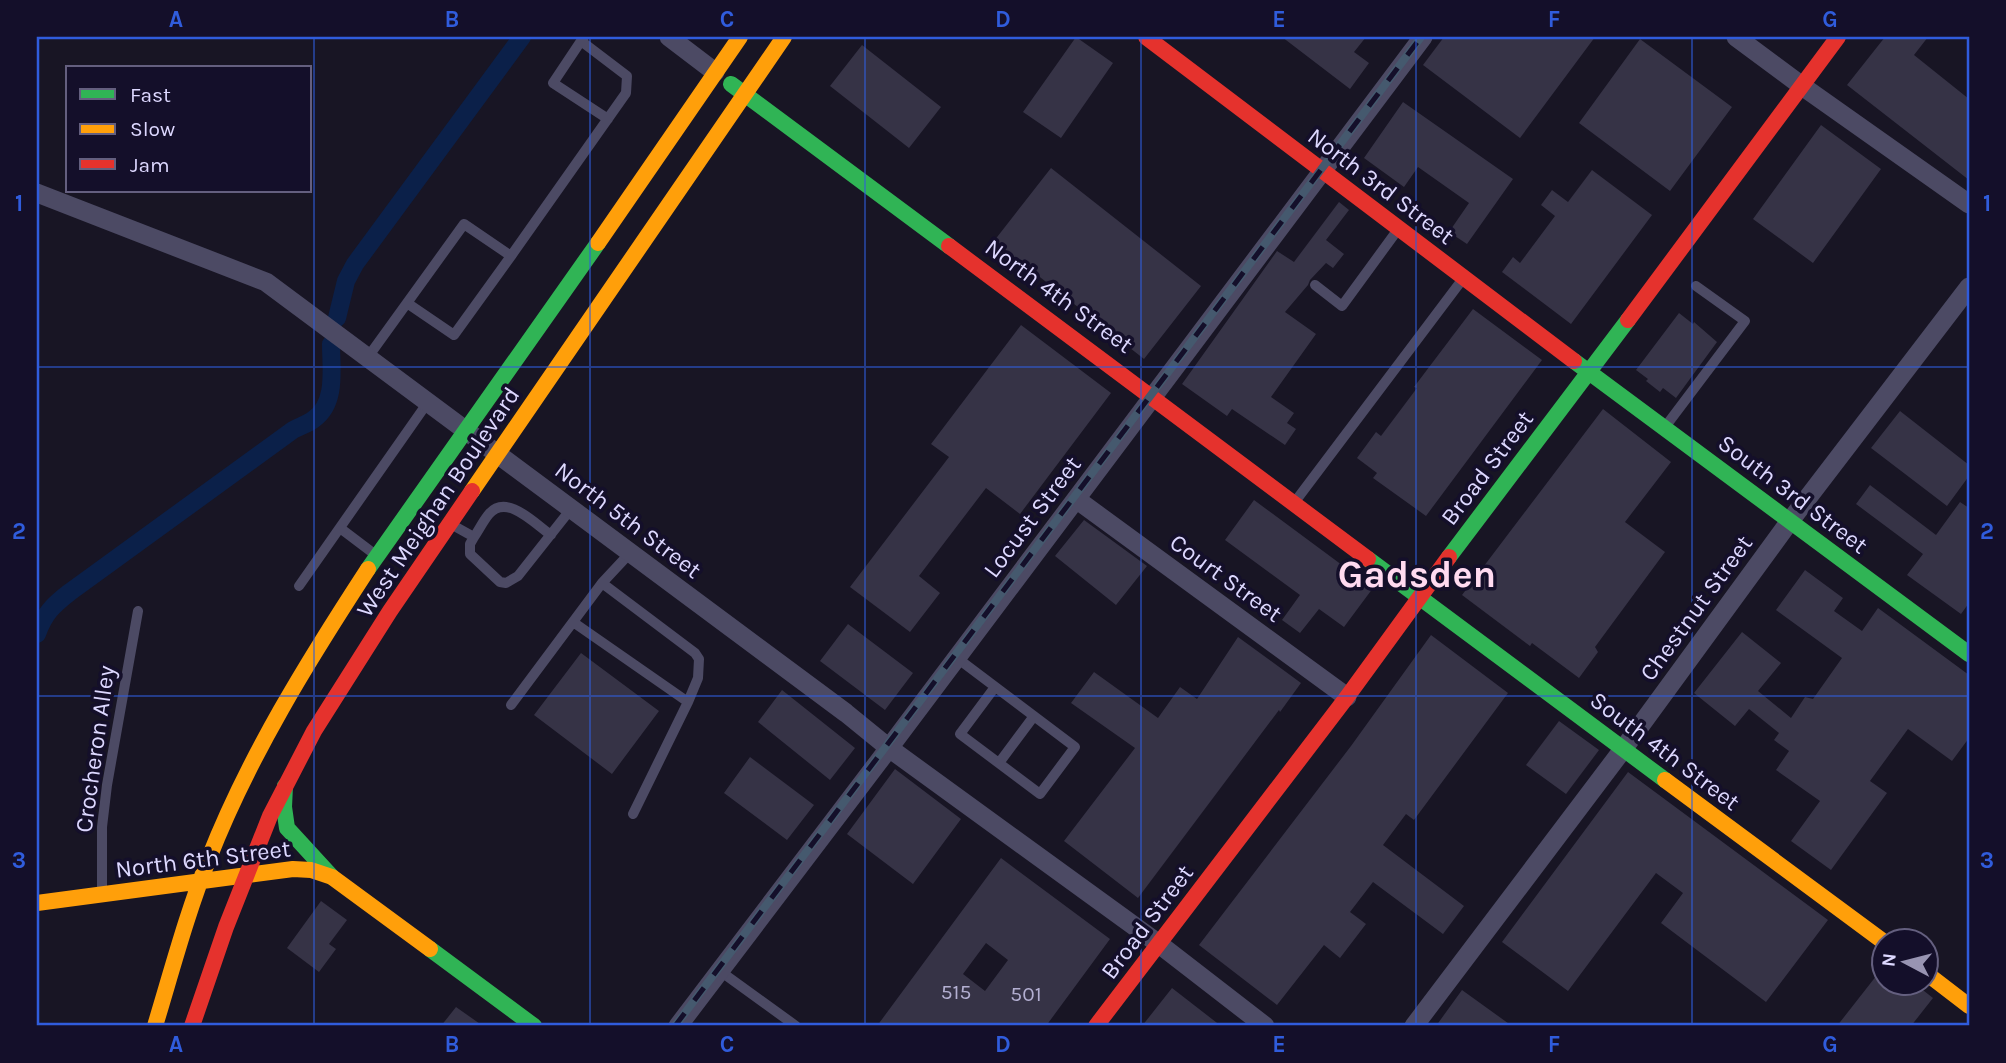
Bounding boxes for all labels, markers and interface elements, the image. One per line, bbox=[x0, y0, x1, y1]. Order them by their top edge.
text: A bbox=[169, 6, 183, 33]
text: B bbox=[445, 6, 459, 33]
text: C bbox=[720, 6, 734, 33]
text: D bbox=[995, 6, 1011, 33]
text: E bbox=[1272, 6, 1286, 33]
text: F bbox=[1548, 6, 1560, 33]
text: G bbox=[1822, 6, 1838, 33]
legend bbox=[66, 66, 312, 192]
text: Fast bbox=[130, 83, 171, 107]
text: Slow bbox=[130, 117, 175, 141]
street label: North 3rd Street bbox=[1302, 122, 1460, 250]
text: Jam bbox=[130, 153, 170, 177]
text: 1 bbox=[15, 190, 23, 217]
text: 1 bbox=[1983, 190, 1991, 217]
street label: North 4th Street bbox=[980, 233, 1138, 359]
street label: West Meighan Boulevard bbox=[351, 382, 525, 622]
street label: Broad Street bbox=[1435, 405, 1539, 531]
street label: South 3rd Street bbox=[1713, 429, 1873, 559]
street label: Locust Street bbox=[977, 451, 1087, 583]
street label: North 5th Street bbox=[549, 456, 707, 584]
text: 2 bbox=[12, 518, 26, 545]
text: 2 bbox=[1980, 518, 1994, 545]
street label: Court Street bbox=[1165, 528, 1287, 628]
street label: Chestnut Street bbox=[1634, 530, 1758, 686]
district label: Gadsden bbox=[1338, 552, 1496, 597]
street label: Crocheron Alley bbox=[69, 664, 121, 834]
street label: South 4th Street bbox=[1585, 686, 1745, 816]
street label: North 6th Street bbox=[114, 834, 292, 884]
text: 3 bbox=[12, 847, 26, 874]
text: 3 bbox=[1980, 847, 1994, 874]
street label: Broad Street bbox=[1095, 859, 1199, 985]
north arrow bbox=[1870, 926, 1940, 996]
text: N bbox=[1877, 952, 1901, 968]
house number: 515 bbox=[941, 980, 971, 1004]
house number: 501 bbox=[1010, 982, 1042, 1006]
text: A bbox=[169, 1031, 183, 1058]
text: B bbox=[445, 1031, 459, 1058]
text: C bbox=[720, 1031, 734, 1058]
text: D bbox=[995, 1031, 1011, 1058]
text: E bbox=[1272, 1031, 1286, 1058]
text: F bbox=[1548, 1031, 1560, 1058]
text: G bbox=[1822, 1031, 1838, 1058]

